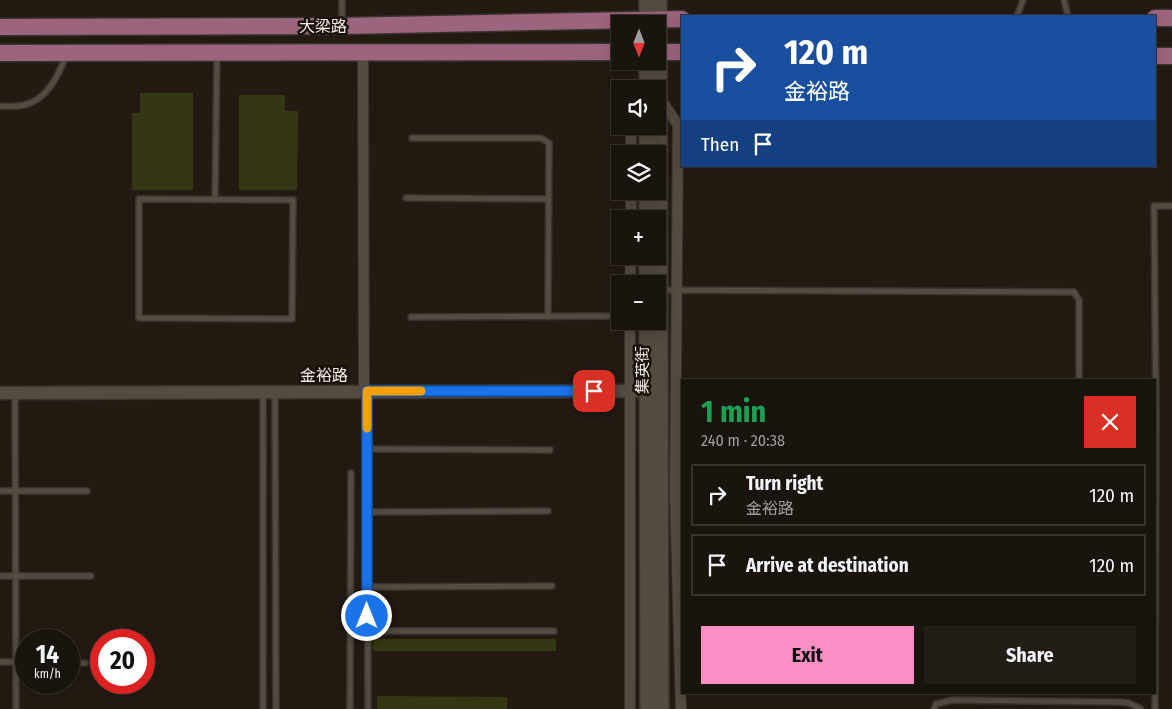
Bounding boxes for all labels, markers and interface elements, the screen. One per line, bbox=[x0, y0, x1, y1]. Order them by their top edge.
north arrow bbox=[611, 15, 666, 70]
map controls bbox=[611, 15, 666, 330]
street label: 大梁路 bbox=[299, 17, 347, 36]
text: 120 m bbox=[784, 31, 868, 73]
icon: right bbox=[701, 35, 766, 100]
text: 金裕路 bbox=[784, 78, 850, 105]
button: sound bbox=[611, 80, 666, 135]
icon: arrive bbox=[749, 130, 777, 158]
text: Then bbox=[701, 133, 739, 156]
button: layers bbox=[611, 145, 666, 200]
button: + bbox=[611, 210, 666, 265]
button: − bbox=[611, 275, 666, 330]
street label: 集英街 bbox=[633, 346, 652, 394]
street label: 金裕路 bbox=[300, 366, 348, 385]
pin bbox=[573, 370, 615, 412]
icon: arrive bbox=[580, 377, 608, 405]
text: 1 min bbox=[701, 394, 766, 430]
button: close bbox=[1084, 396, 1136, 448]
text: 240 m · 20:38 bbox=[701, 431, 785, 450]
text: Turn right bbox=[746, 472, 823, 495]
icon: right bbox=[703, 481, 731, 509]
text: 120 m bbox=[1089, 484, 1134, 507]
text: 金裕路 bbox=[746, 499, 794, 518]
icon: arrive bbox=[703, 551, 731, 579]
text: Arrive at destination bbox=[746, 554, 909, 577]
text: 120 m bbox=[1089, 554, 1134, 577]
position arrow bbox=[340, 589, 392, 641]
button: Exit bbox=[701, 626, 914, 684]
button: Share bbox=[924, 626, 1136, 684]
speed limit sign: 20 bbox=[90, 629, 155, 694]
text: 14 bbox=[36, 640, 59, 670]
text: km/h bbox=[34, 667, 61, 681]

